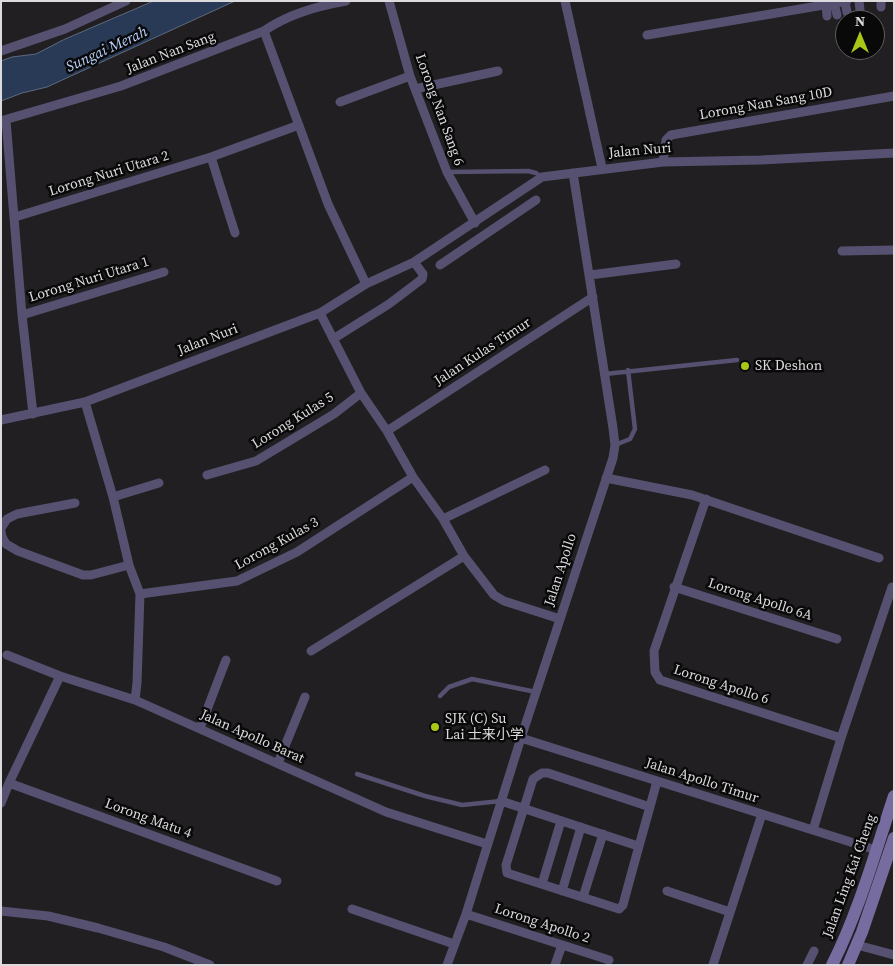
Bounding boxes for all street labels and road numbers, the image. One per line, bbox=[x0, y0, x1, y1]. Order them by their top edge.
street label: Jalan Nan Sang bbox=[124, 28, 218, 78]
street label: Lorong Nan Sang 6 bbox=[411, 52, 467, 168]
street label: Lorong Nan Sang 10D bbox=[698, 84, 834, 124]
street label: Jalan Nuri bbox=[608, 140, 672, 162]
street label: Lorong Nuri Utara 2 bbox=[47, 148, 171, 200]
street label: Lorong Nuri Utara 1 bbox=[27, 254, 151, 306]
street label: Jalan Kulas Timur bbox=[432, 315, 534, 389]
street label: Jalan Nuri bbox=[176, 321, 240, 359]
street label: Lorong Kulas 5 bbox=[249, 389, 337, 453]
street label: Lorong Kulas 3 bbox=[232, 514, 322, 574]
street label: Jalan Apollo bbox=[541, 532, 581, 608]
street label: Lorong Apollo 6A bbox=[706, 575, 814, 625]
street label: Lorong Apollo 6 bbox=[671, 662, 771, 708]
street label: Jalan Apollo Barat bbox=[197, 707, 307, 767]
street label: Jalan Apollo Timur bbox=[643, 755, 761, 807]
street label: Lorong Matu 4 bbox=[102, 796, 194, 842]
street label: Jalan Ling Kai Cheng bbox=[820, 812, 880, 940]
street label: Lorong Apollo 2 bbox=[492, 901, 592, 947]

